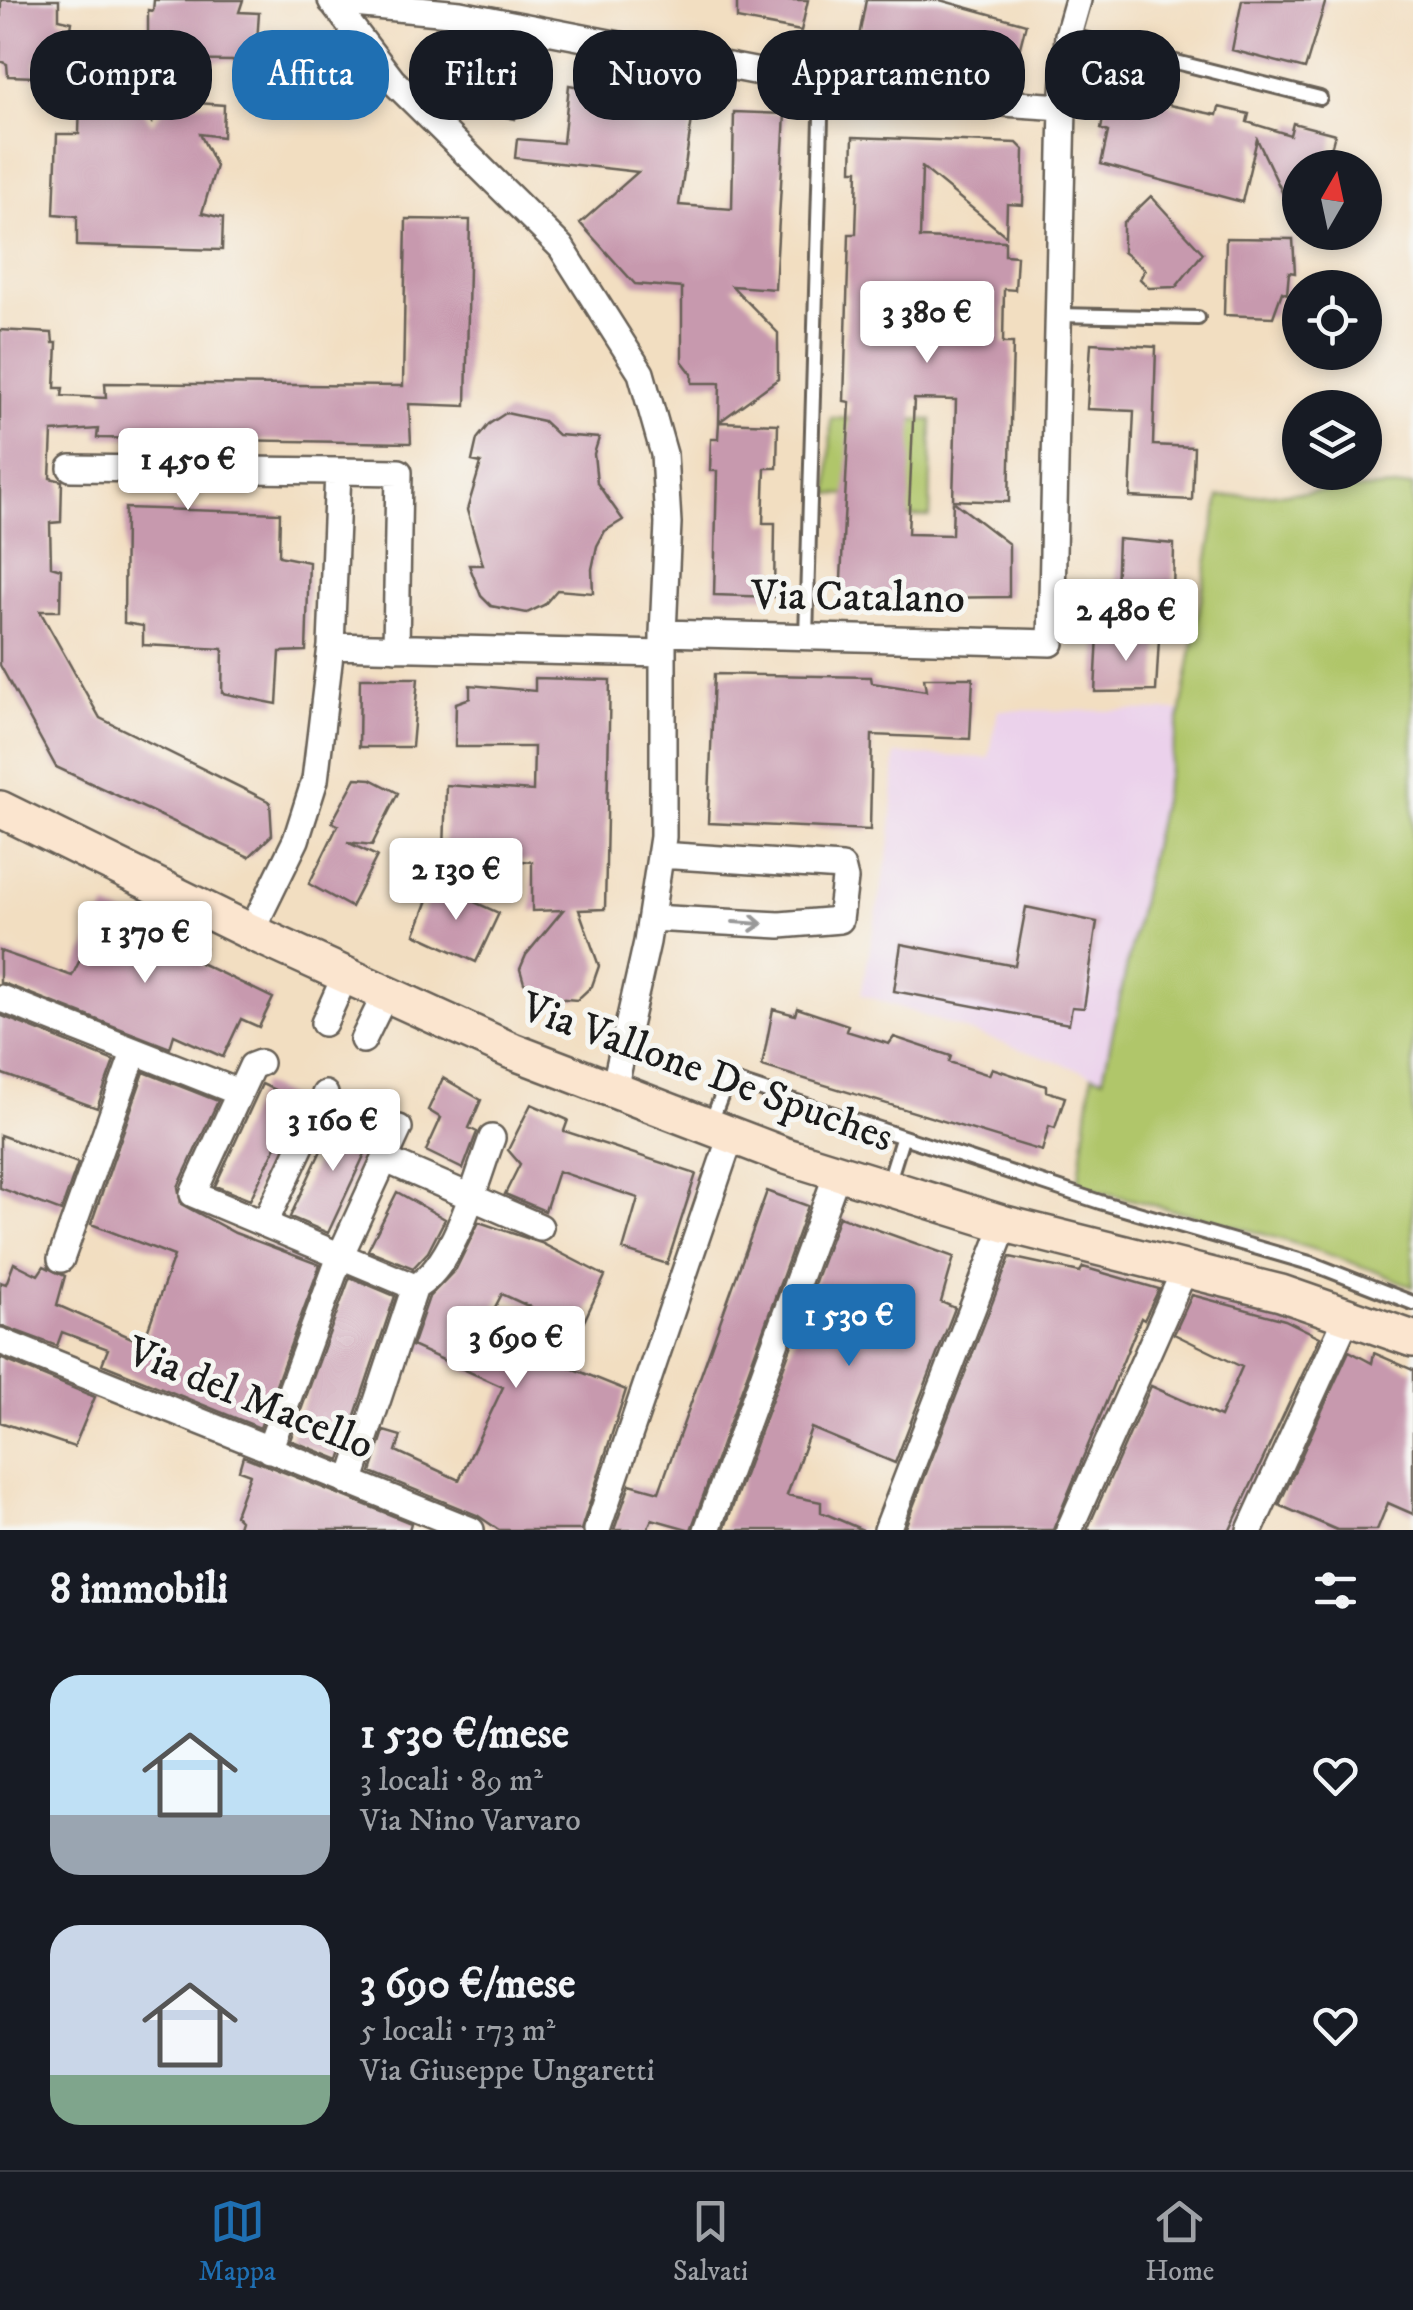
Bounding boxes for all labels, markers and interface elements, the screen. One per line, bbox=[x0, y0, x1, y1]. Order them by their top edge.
chip: Compra bbox=[30, 30, 212, 120]
chip: Affitta bbox=[232, 30, 389, 120]
chip: Filtri bbox=[409, 30, 553, 120]
chip: Nuovo bbox=[573, 30, 737, 120]
chip: Appartamento bbox=[757, 30, 1025, 120]
chip: Casa bbox=[1045, 30, 1180, 120]
north arrow bbox=[1282, 150, 1382, 250]
map controls bbox=[1282, 150, 1382, 490]
button: locate bbox=[1282, 270, 1382, 370]
pin: 3 380 € bbox=[835, 281, 1019, 366]
text: 3 380 € bbox=[882, 293, 972, 333]
button: layers bbox=[1282, 390, 1382, 490]
pin: 1 450 € bbox=[96, 428, 280, 513]
text: 1 450 € bbox=[140, 440, 236, 480]
street label: Via Catalano bbox=[750, 570, 965, 626]
pin: 2 480 € bbox=[1034, 579, 1218, 664]
text: 2 480 € bbox=[1076, 591, 1176, 631]
pin: 2 130 € bbox=[364, 838, 548, 923]
text: 2 130 € bbox=[411, 850, 501, 890]
pin: 1 370 € bbox=[53, 901, 237, 986]
text: 1 370 € bbox=[100, 913, 190, 953]
one-way arrow bbox=[732, 914, 764, 933]
street label: Via Vallone De Spuches bbox=[513, 981, 900, 1164]
pin: 3 160 € bbox=[241, 1089, 425, 1174]
text: 3 160 € bbox=[288, 1101, 378, 1141]
pin: 1 530 € bbox=[757, 1284, 941, 1369]
text: 1 530 € bbox=[804, 1296, 894, 1336]
pin: 3 690 € bbox=[424, 1306, 608, 1391]
text: 3 690 € bbox=[469, 1318, 563, 1358]
street label: Via del Macello bbox=[118, 1326, 381, 1472]
icon: filters bbox=[1308, 1563, 1363, 1618]
text: 8 immobili bbox=[50, 1564, 228, 1616]
text: 1 530 €/mese bbox=[360, 1709, 569, 1761]
icon: home bbox=[130, 1715, 250, 1835]
icon: heart bbox=[1308, 1748, 1363, 1803]
text: 3 locali · 89 m² bbox=[360, 1761, 543, 1801]
text: Via Nino Varvaro bbox=[360, 1801, 581, 1841]
text: 3 690 €/mese bbox=[360, 1959, 575, 2011]
icon: home bbox=[130, 1965, 250, 2085]
icon: heart bbox=[1308, 1998, 1363, 2053]
text: 5 locali · 173 m² bbox=[360, 2011, 555, 2051]
text: Via Giuseppe Ungaretti bbox=[360, 2051, 655, 2091]
tab: Mappa bbox=[199, 2194, 276, 2289]
tab: Salvati bbox=[673, 2194, 748, 2289]
tab: Home bbox=[1145, 2194, 1214, 2289]

